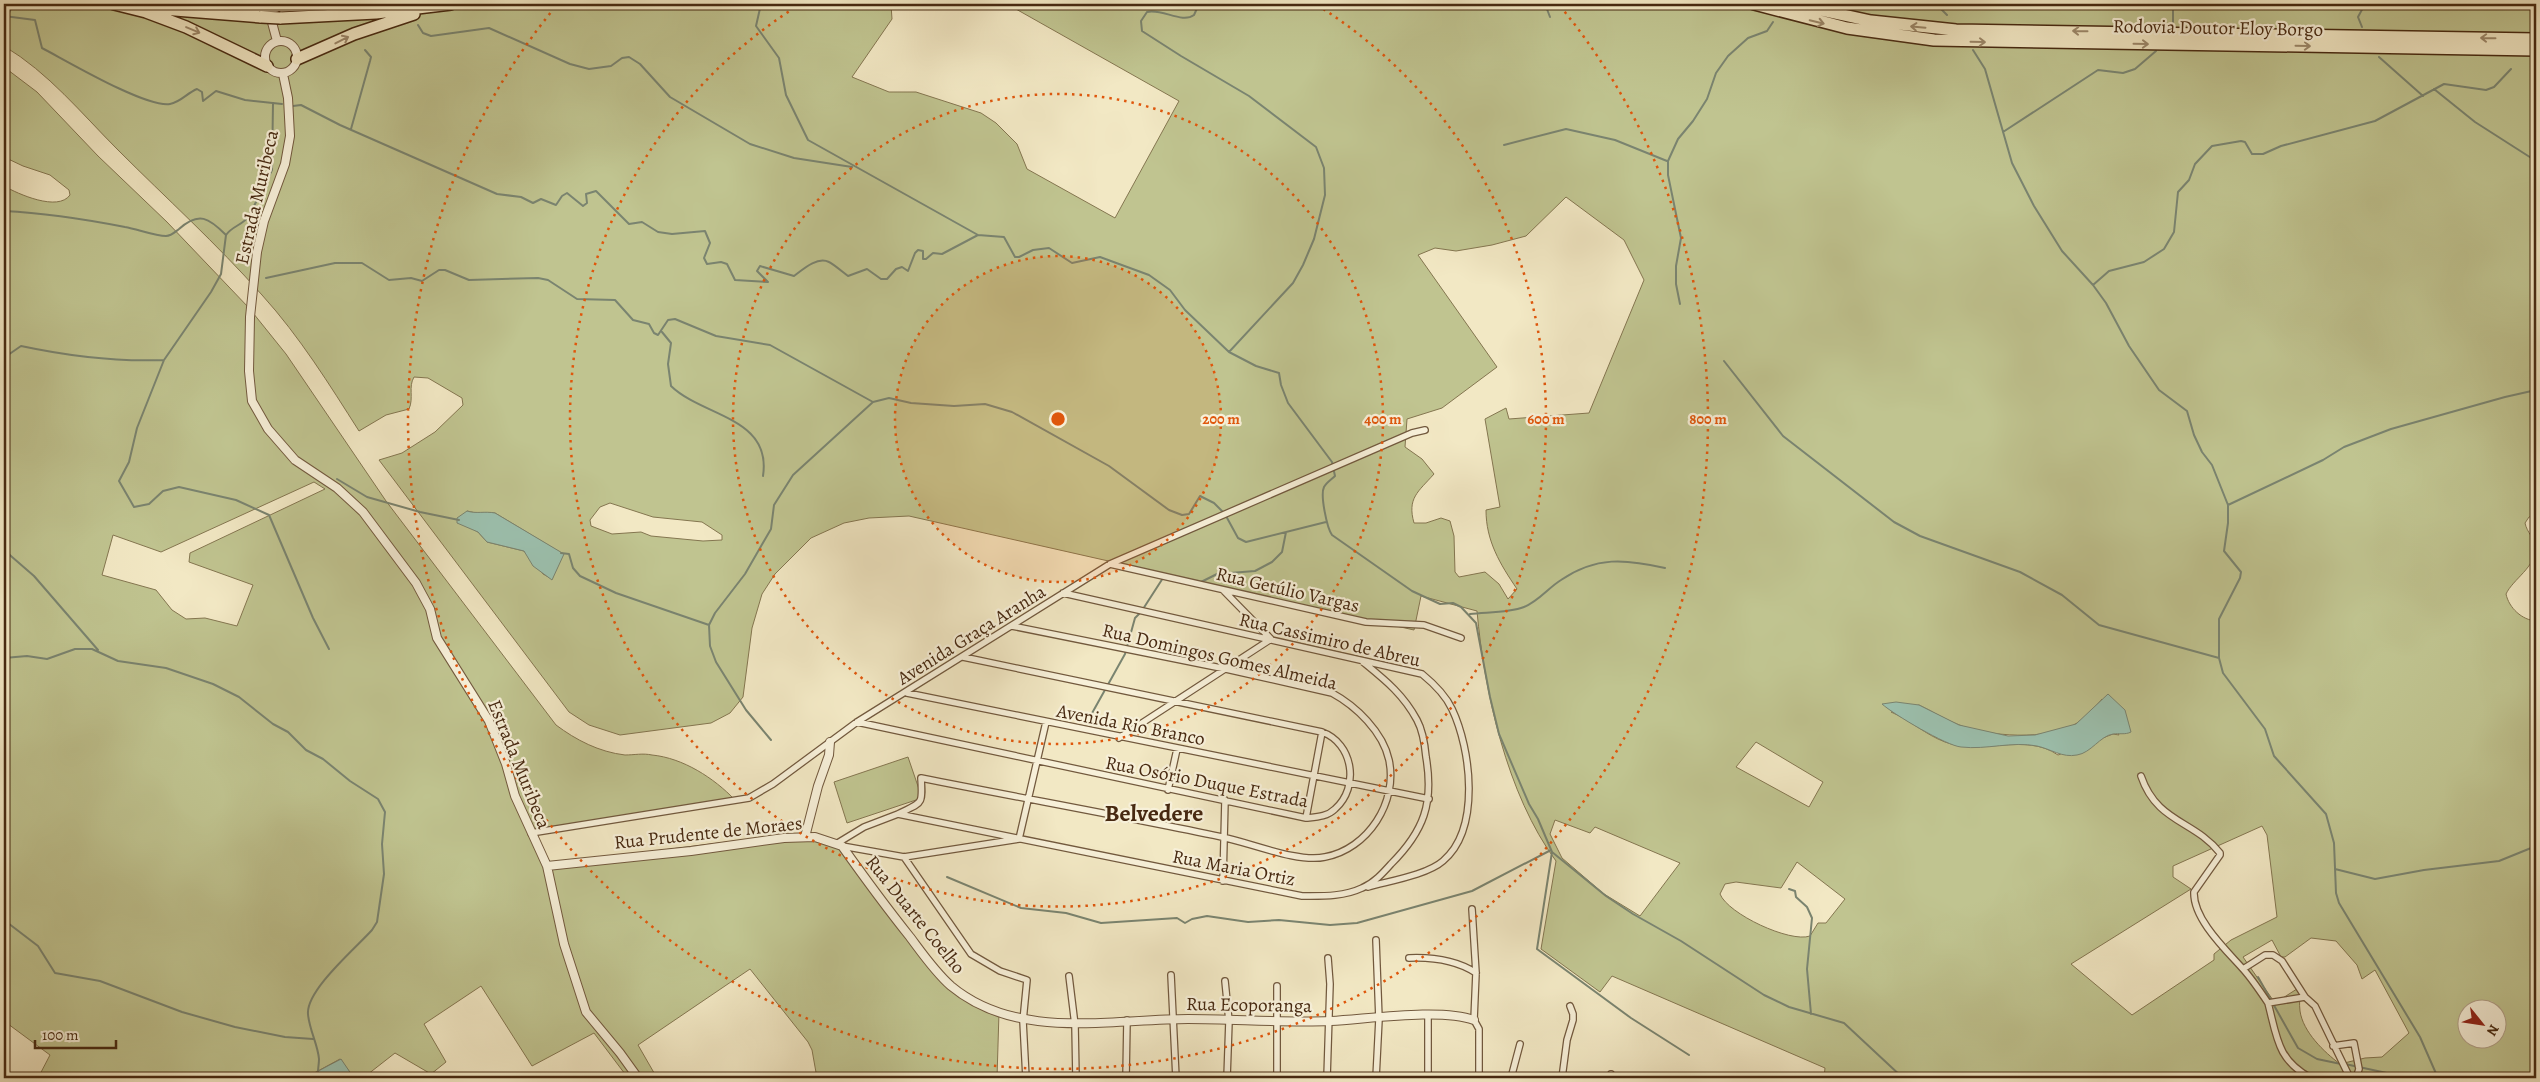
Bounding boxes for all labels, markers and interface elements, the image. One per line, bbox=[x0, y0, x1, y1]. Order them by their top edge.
street label: Rodovia Doutor Eloy Borgo bbox=[2113, 13, 2323, 43]
one-way arrow bbox=[1809, 18, 1825, 27]
one-way arrow bbox=[1910, 22, 1926, 32]
one-way arrow bbox=[185, 25, 200, 35]
one-way arrow bbox=[2072, 26, 2088, 36]
one-way arrow bbox=[2480, 33, 2496, 43]
one-way arrow bbox=[334, 35, 349, 45]
one-way arrow bbox=[1970, 37, 1986, 46]
one-way arrow bbox=[2132, 39, 2148, 49]
one-way arrow bbox=[2294, 41, 2311, 51]
street label: Estrada Muribeca bbox=[229, 127, 285, 267]
text: 200 m bbox=[1202, 409, 1240, 429]
text: 400 m bbox=[1364, 409, 1402, 429]
text: 600 m bbox=[1527, 409, 1565, 429]
text: 800 m bbox=[1689, 409, 1727, 429]
centre of rings bbox=[1049, 410, 1067, 428]
street label: Rua Getúlio Vargas bbox=[1213, 561, 1362, 619]
street label: Avenida Graça Aranha bbox=[891, 579, 1051, 692]
street label: Rua Cassimiro de Abreu bbox=[1236, 606, 1424, 674]
street label: Rua Domingos Gomes Almeida bbox=[1100, 617, 1340, 697]
street label: Estrada Muribeca bbox=[481, 696, 557, 833]
street label: Avenida Rio Branco bbox=[1053, 698, 1207, 752]
street label: Rua Osório Duque Estrada bbox=[1103, 750, 1311, 814]
district label: Belvedere bbox=[1105, 797, 1203, 829]
street label: Rua Prudente de Moraes bbox=[613, 810, 804, 856]
street label: Rua Maria Ortiz bbox=[1170, 843, 1298, 893]
street label: Rua Duarte Coelho bbox=[859, 850, 971, 980]
street label: Rua Ecoporanga bbox=[1186, 991, 1312, 1019]
north arrow bbox=[2458, 1000, 2508, 1050]
scale bar bbox=[35, 1017, 116, 1049]
text: N bbox=[2482, 1021, 2504, 1039]
text: 100 m bbox=[42, 1025, 79, 1045]

